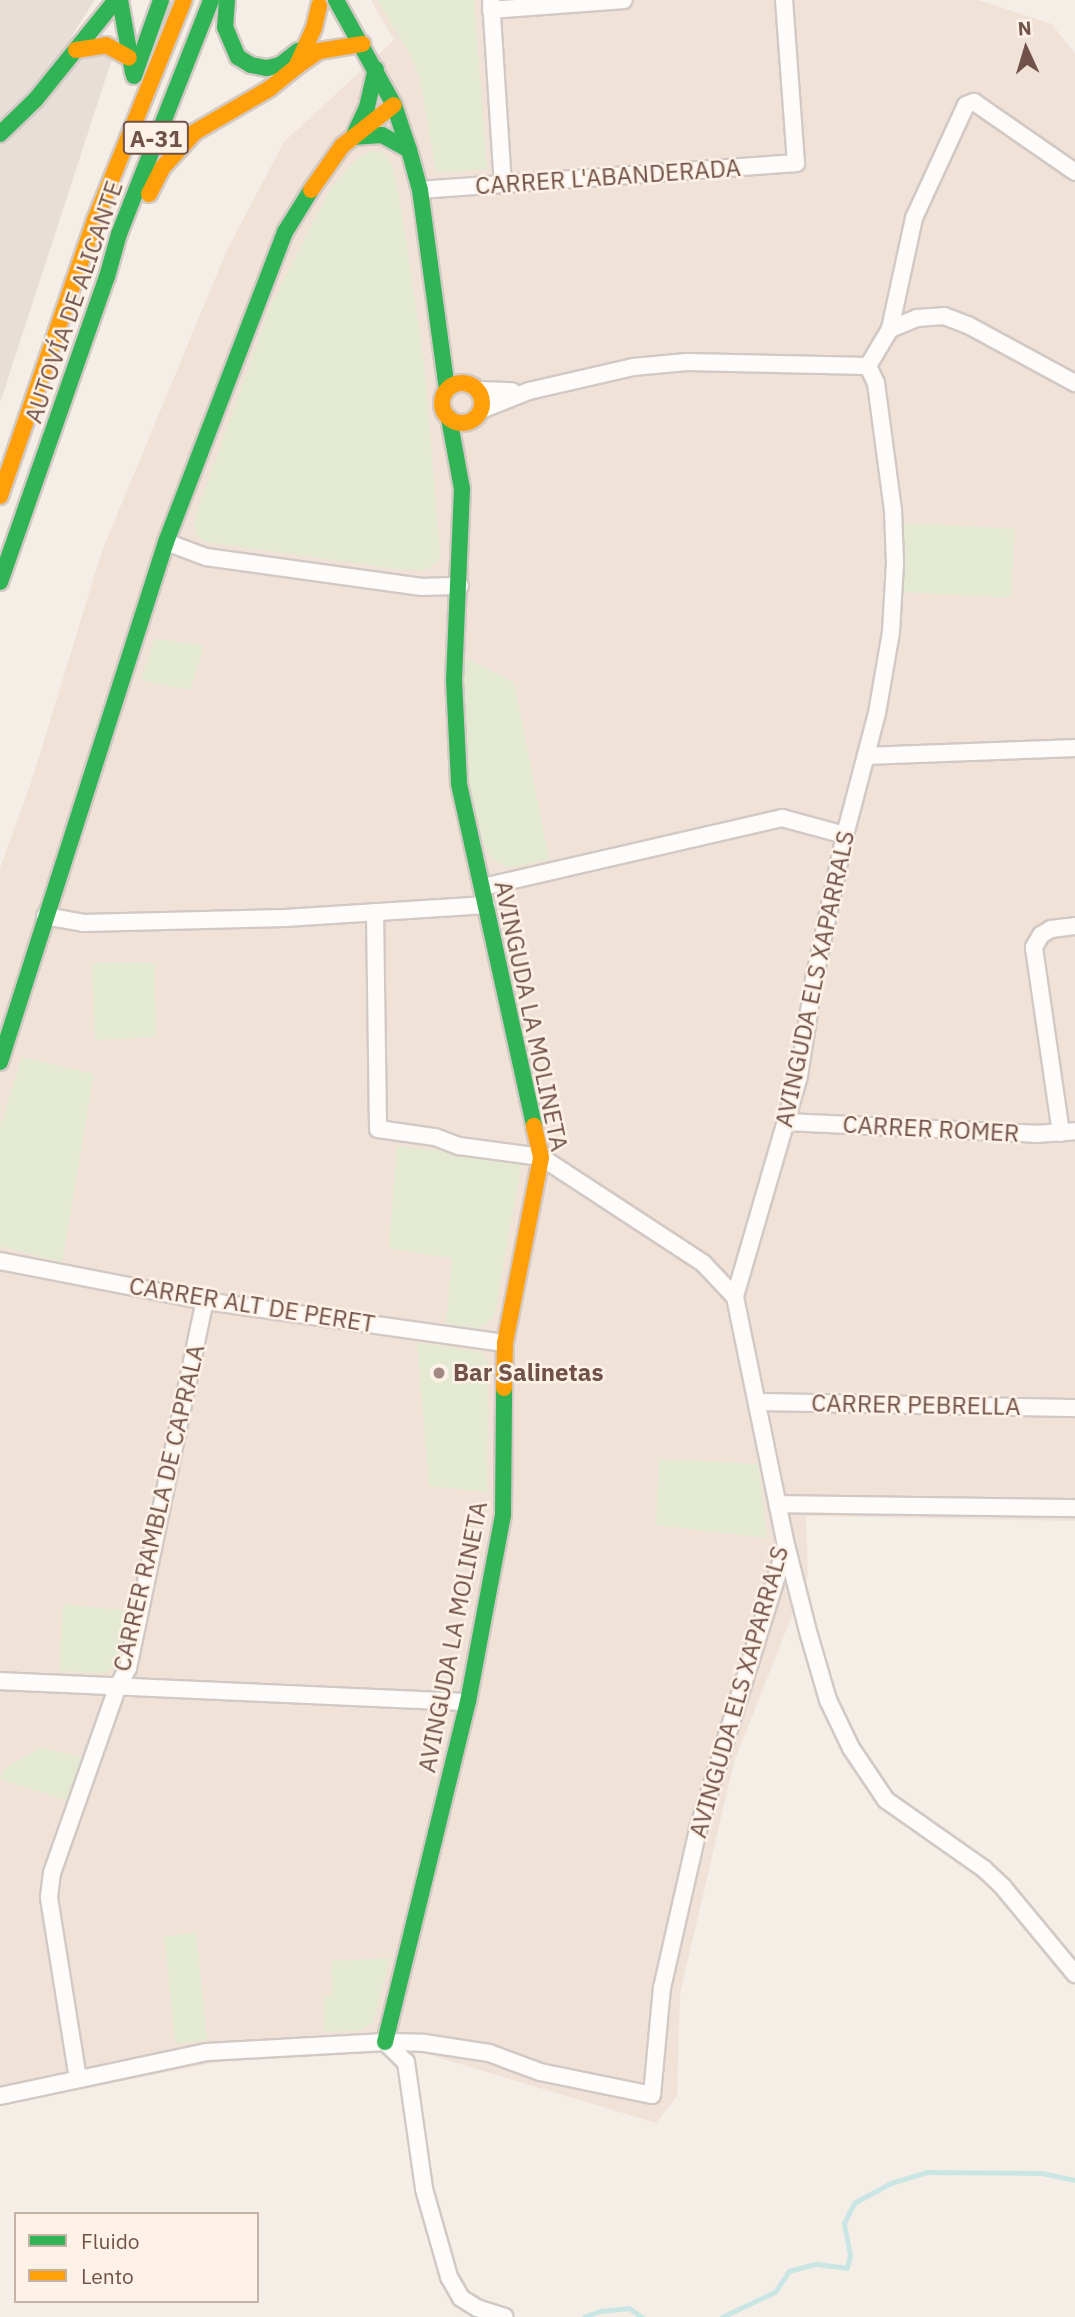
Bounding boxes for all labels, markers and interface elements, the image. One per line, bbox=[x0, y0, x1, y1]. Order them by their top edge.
north arrow bbox=[991, 14, 1061, 84]
text: N bbox=[1017, 16, 1032, 41]
road number: A-31 bbox=[123, 119, 189, 158]
street label: CARRER L'ABANDERADA bbox=[474, 153, 742, 201]
street label: AUTOVÍA DE ALICANTE bbox=[19, 177, 129, 427]
street label: AVINGUDA ELS XAPARRALS bbox=[770, 828, 860, 1130]
street label: AVINGUDA LA MOLINETA bbox=[488, 878, 574, 1154]
street label: CARRER ROMER bbox=[842, 1110, 1020, 1148]
street label: CARRER ALT DE PERET bbox=[127, 1271, 377, 1339]
street label: CARRER RAMBLA DE CAPRALA bbox=[107, 1342, 211, 1674]
place label: Bar Salinetas bbox=[453, 1359, 604, 1387]
marker: Bar Salinetas bbox=[431, 1365, 447, 1381]
street label: CARRER PEBRELLA bbox=[811, 1389, 1021, 1421]
street label: AVINGUDA LA MOLINETA bbox=[413, 1499, 493, 1775]
street label: AVINGUDA ELS XAPARRALS bbox=[684, 1543, 794, 1841]
legend bbox=[14, 2212, 259, 2303]
text: Fluido bbox=[81, 2227, 140, 2255]
text: Lento bbox=[81, 2262, 134, 2290]

